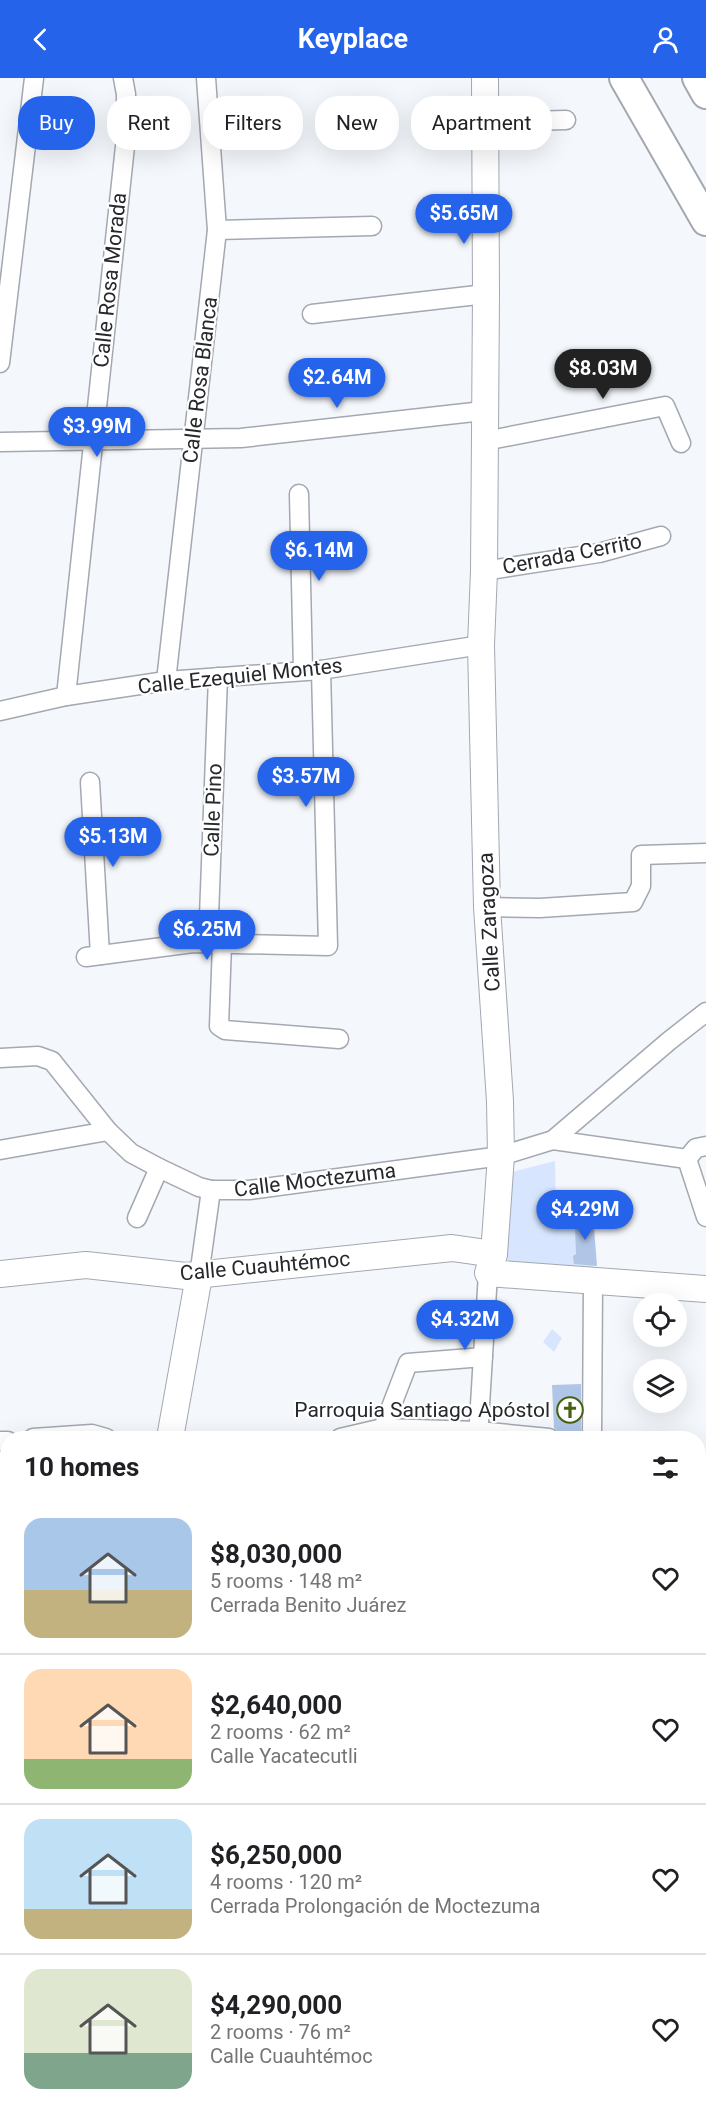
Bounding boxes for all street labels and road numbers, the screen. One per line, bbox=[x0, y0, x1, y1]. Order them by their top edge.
street label: Calle Rosa Morada bbox=[89, 191, 131, 369]
street label: Calle Rosa Blanca bbox=[178, 295, 222, 465]
street label: Cerrada Cerrito bbox=[500, 529, 644, 579]
street label: Calle Ezequiel Montes bbox=[136, 653, 344, 699]
street label: Calle Pino bbox=[199, 763, 227, 857]
street label: Calle Zaragoza bbox=[473, 852, 505, 992]
street label: Calle Moctezuma bbox=[233, 1158, 397, 1202]
street label: Calle Cuauhtémoc bbox=[179, 1247, 351, 1285]

